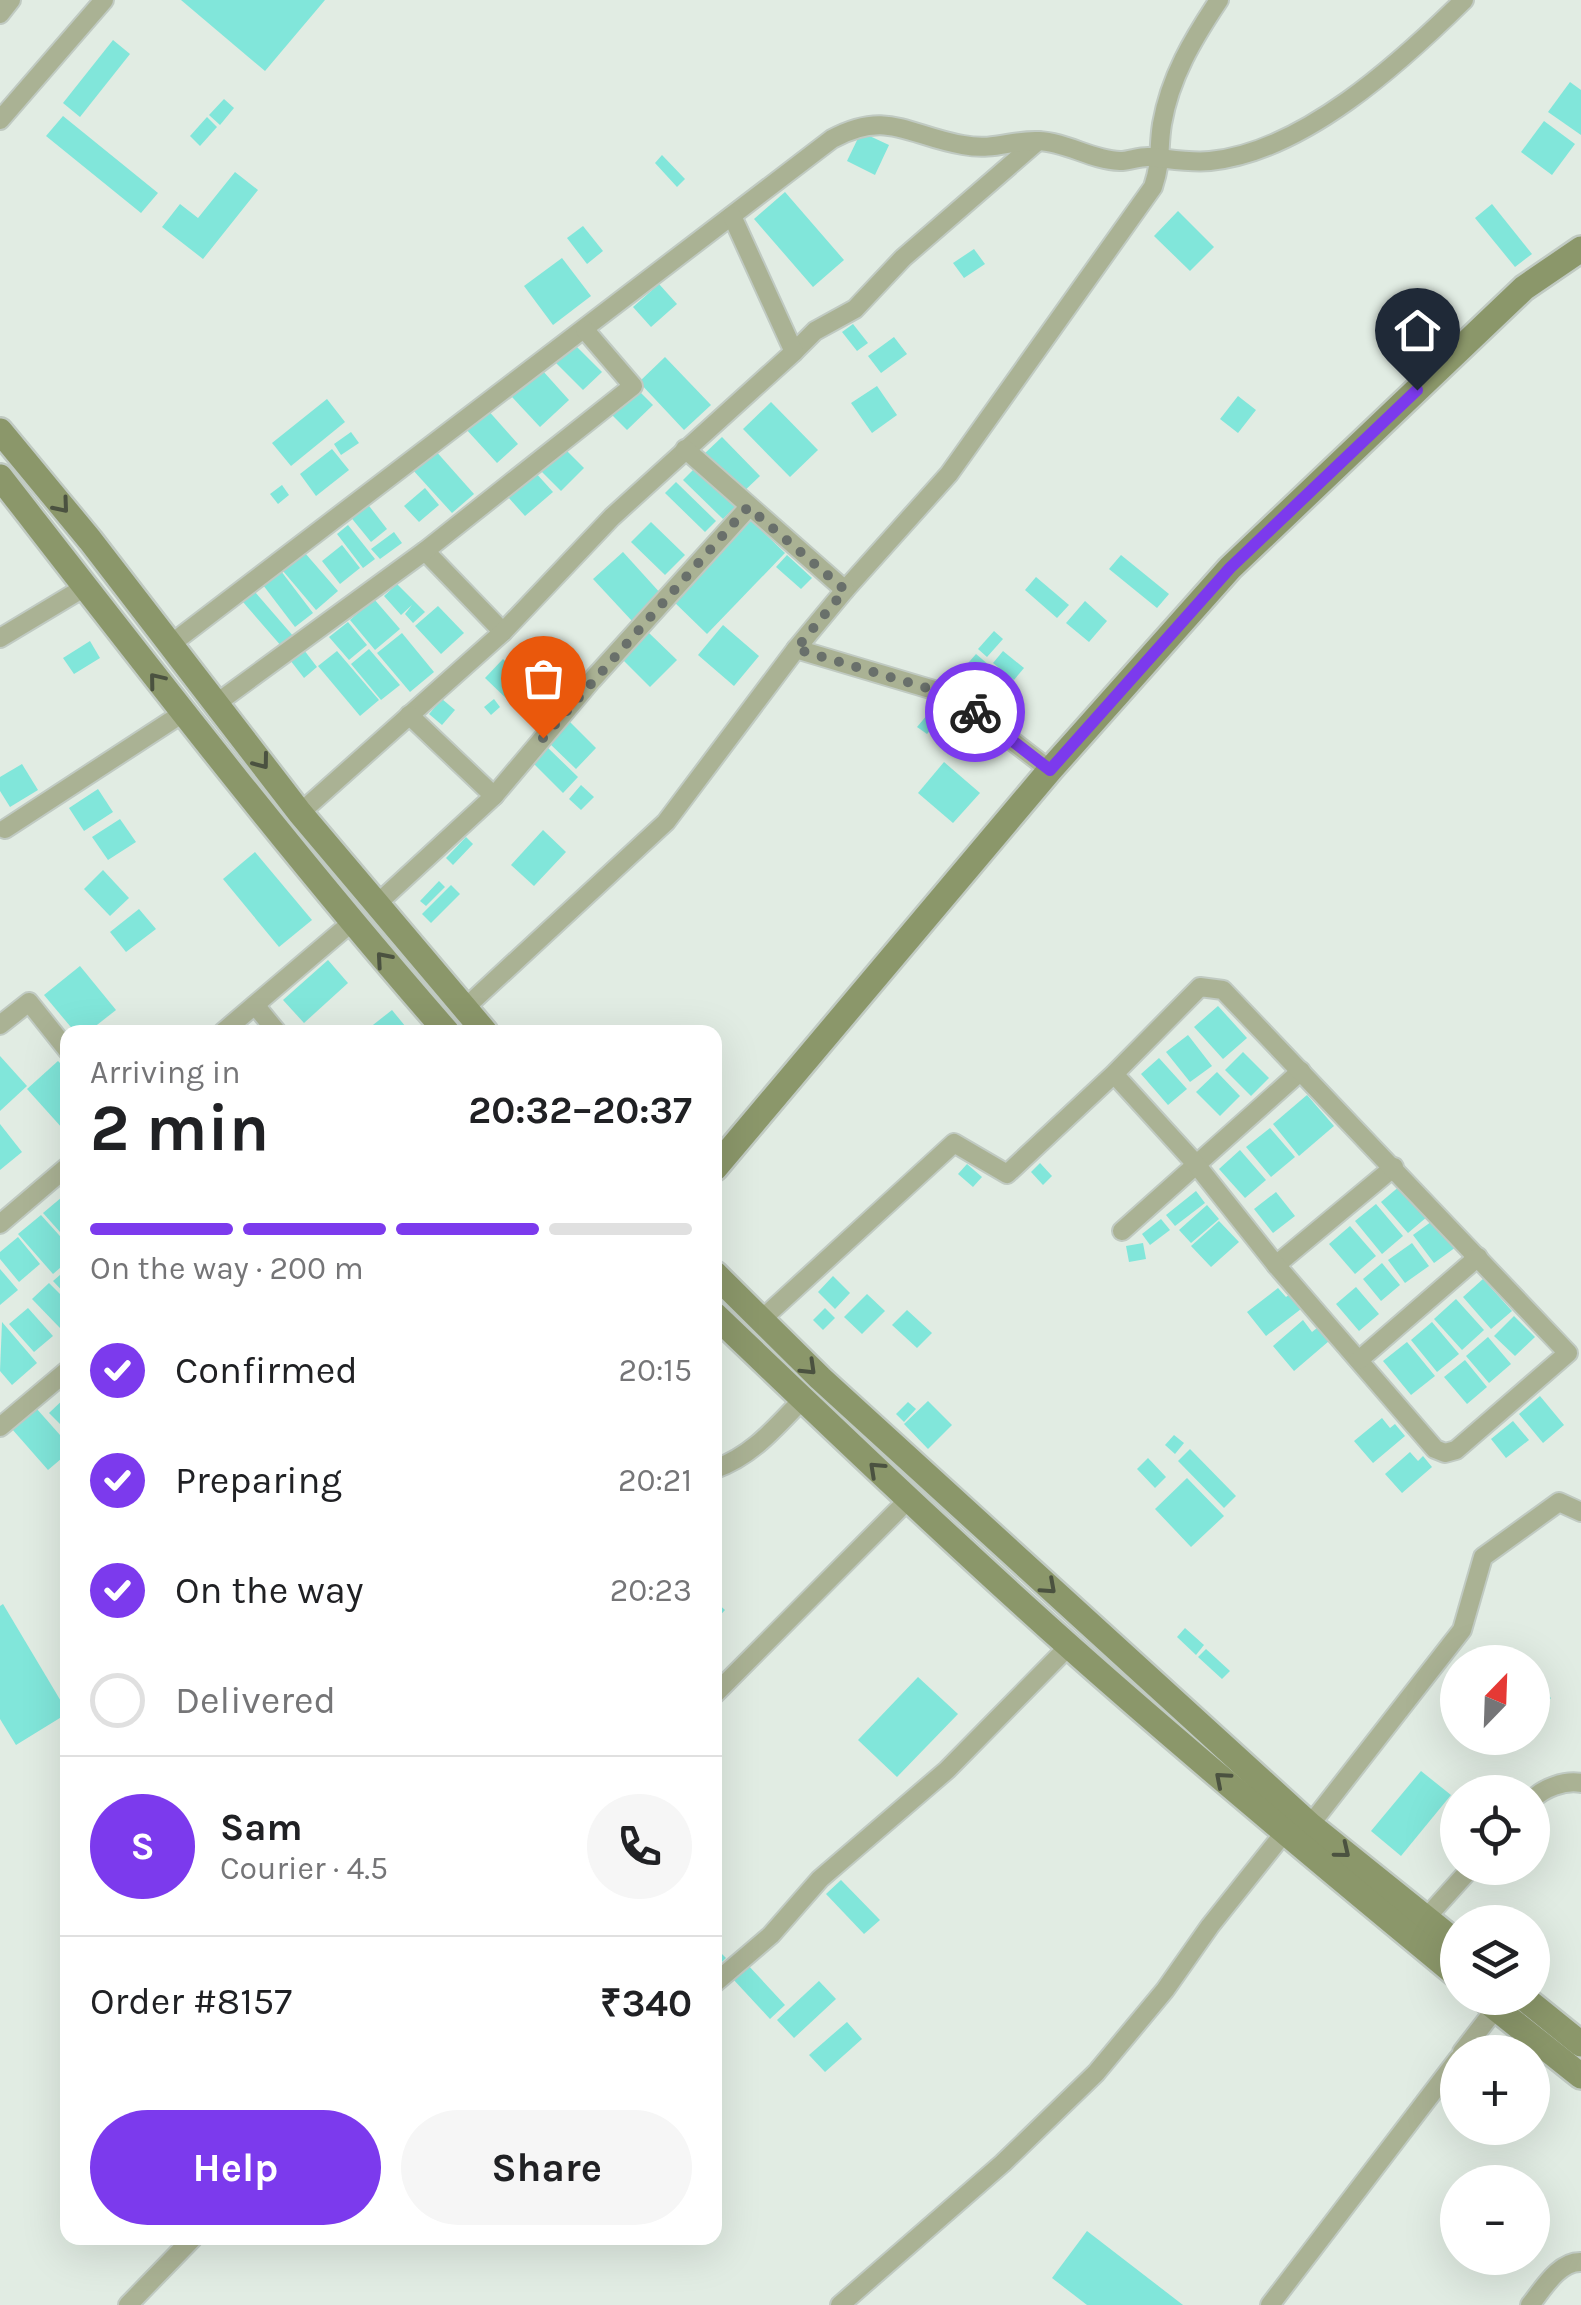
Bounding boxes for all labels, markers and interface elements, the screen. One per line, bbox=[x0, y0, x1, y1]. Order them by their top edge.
pin bbox=[1375, 288, 1460, 391]
icon: home bbox=[1390, 303, 1445, 358]
one-way arrow bbox=[50, 494, 68, 512]
pin bbox=[501, 636, 586, 739]
icon: bag bbox=[516, 651, 571, 706]
courier bbox=[925, 662, 1025, 762]
one-way arrow bbox=[150, 673, 168, 691]
icon: bike bbox=[948, 685, 1003, 740]
one-way arrow bbox=[250, 751, 267, 769]
one-way arrow bbox=[377, 952, 395, 971]
text: Arriving in bbox=[90, 1054, 241, 1091]
text: 20:32–20:37 bbox=[468, 1088, 692, 1133]
text: 2 min bbox=[90, 1090, 269, 1166]
text: On the way · 200 m bbox=[90, 1250, 364, 1287]
icon: check bbox=[90, 1343, 145, 1398]
text: Confirmed bbox=[175, 1348, 358, 1393]
text: 20:15 bbox=[618, 1352, 692, 1389]
one-way arrow bbox=[798, 1356, 816, 1374]
icon: check bbox=[90, 1453, 145, 1508]
text: Preparing bbox=[175, 1458, 342, 1503]
text: 20:21 bbox=[618, 1462, 692, 1499]
one-way arrow bbox=[869, 1462, 888, 1480]
icon: check bbox=[90, 1563, 145, 1618]
text: On the way bbox=[175, 1568, 363, 1613]
text: 20:23 bbox=[610, 1572, 692, 1609]
one-way arrow bbox=[1037, 1575, 1056, 1593]
north arrow bbox=[1440, 1645, 1550, 1755]
map controls bbox=[1440, 1645, 1550, 2275]
text: Delivered bbox=[175, 1678, 336, 1723]
one-way arrow bbox=[1215, 1772, 1234, 1790]
button: locate bbox=[1440, 1775, 1550, 1885]
button: phone bbox=[587, 1794, 692, 1899]
text: Sam bbox=[220, 1805, 303, 1850]
text: S bbox=[130, 1824, 155, 1869]
one-way arrow bbox=[1331, 1839, 1349, 1857]
text: Courier · 4.5 bbox=[220, 1850, 388, 1887]
button: layers bbox=[1440, 1905, 1550, 2015]
text: Order #8157 bbox=[90, 1979, 292, 2024]
text: ₹340 bbox=[600, 1981, 692, 2026]
button: + bbox=[1440, 2035, 1550, 2145]
button: Help bbox=[90, 2110, 381, 2225]
button: Share bbox=[401, 2110, 692, 2225]
button: − bbox=[1440, 2165, 1550, 2275]

